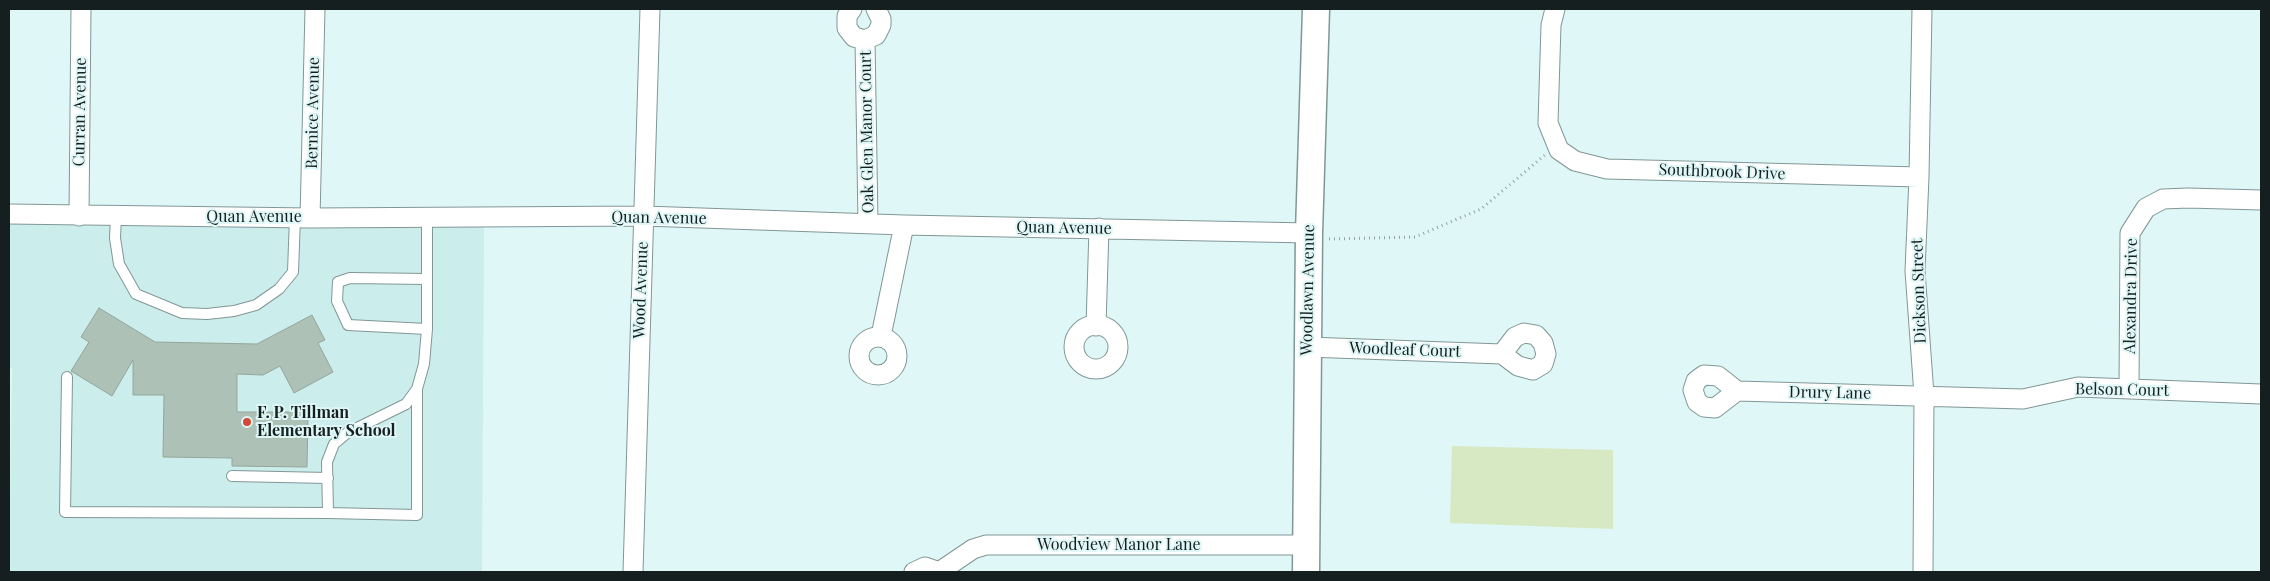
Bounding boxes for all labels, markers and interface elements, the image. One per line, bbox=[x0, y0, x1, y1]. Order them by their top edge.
street label: Oak Glen Manor Court bbox=[856, 50, 878, 214]
street label: Curran Avenue bbox=[69, 57, 91, 167]
street label: Bernice Avenue bbox=[302, 57, 324, 169]
street label: Southbrook Drive bbox=[1658, 160, 1786, 184]
street label: Quan Avenue bbox=[206, 207, 302, 227]
street label: Quan Avenue bbox=[611, 208, 707, 228]
street label: Quan Avenue bbox=[1016, 218, 1112, 238]
street label: Woodlawn Avenue bbox=[1297, 224, 1319, 356]
street label: Dickson Street bbox=[1908, 238, 1930, 344]
street label: Alexandra Drive bbox=[2120, 238, 2142, 354]
street label: Wood Avenue bbox=[630, 241, 652, 339]
street label: Woodleaf Court bbox=[1349, 338, 1461, 362]
street label: Belson Court bbox=[2075, 380, 2169, 400]
street label: Drury Lane bbox=[1789, 383, 1871, 403]
place label: F. P. Tillman Elementary School bbox=[257, 403, 396, 441]
marker: F. P. Tillman Elementary School bbox=[241, 416, 253, 428]
street label: Woodview Manor Lane bbox=[1037, 535, 1201, 555]

